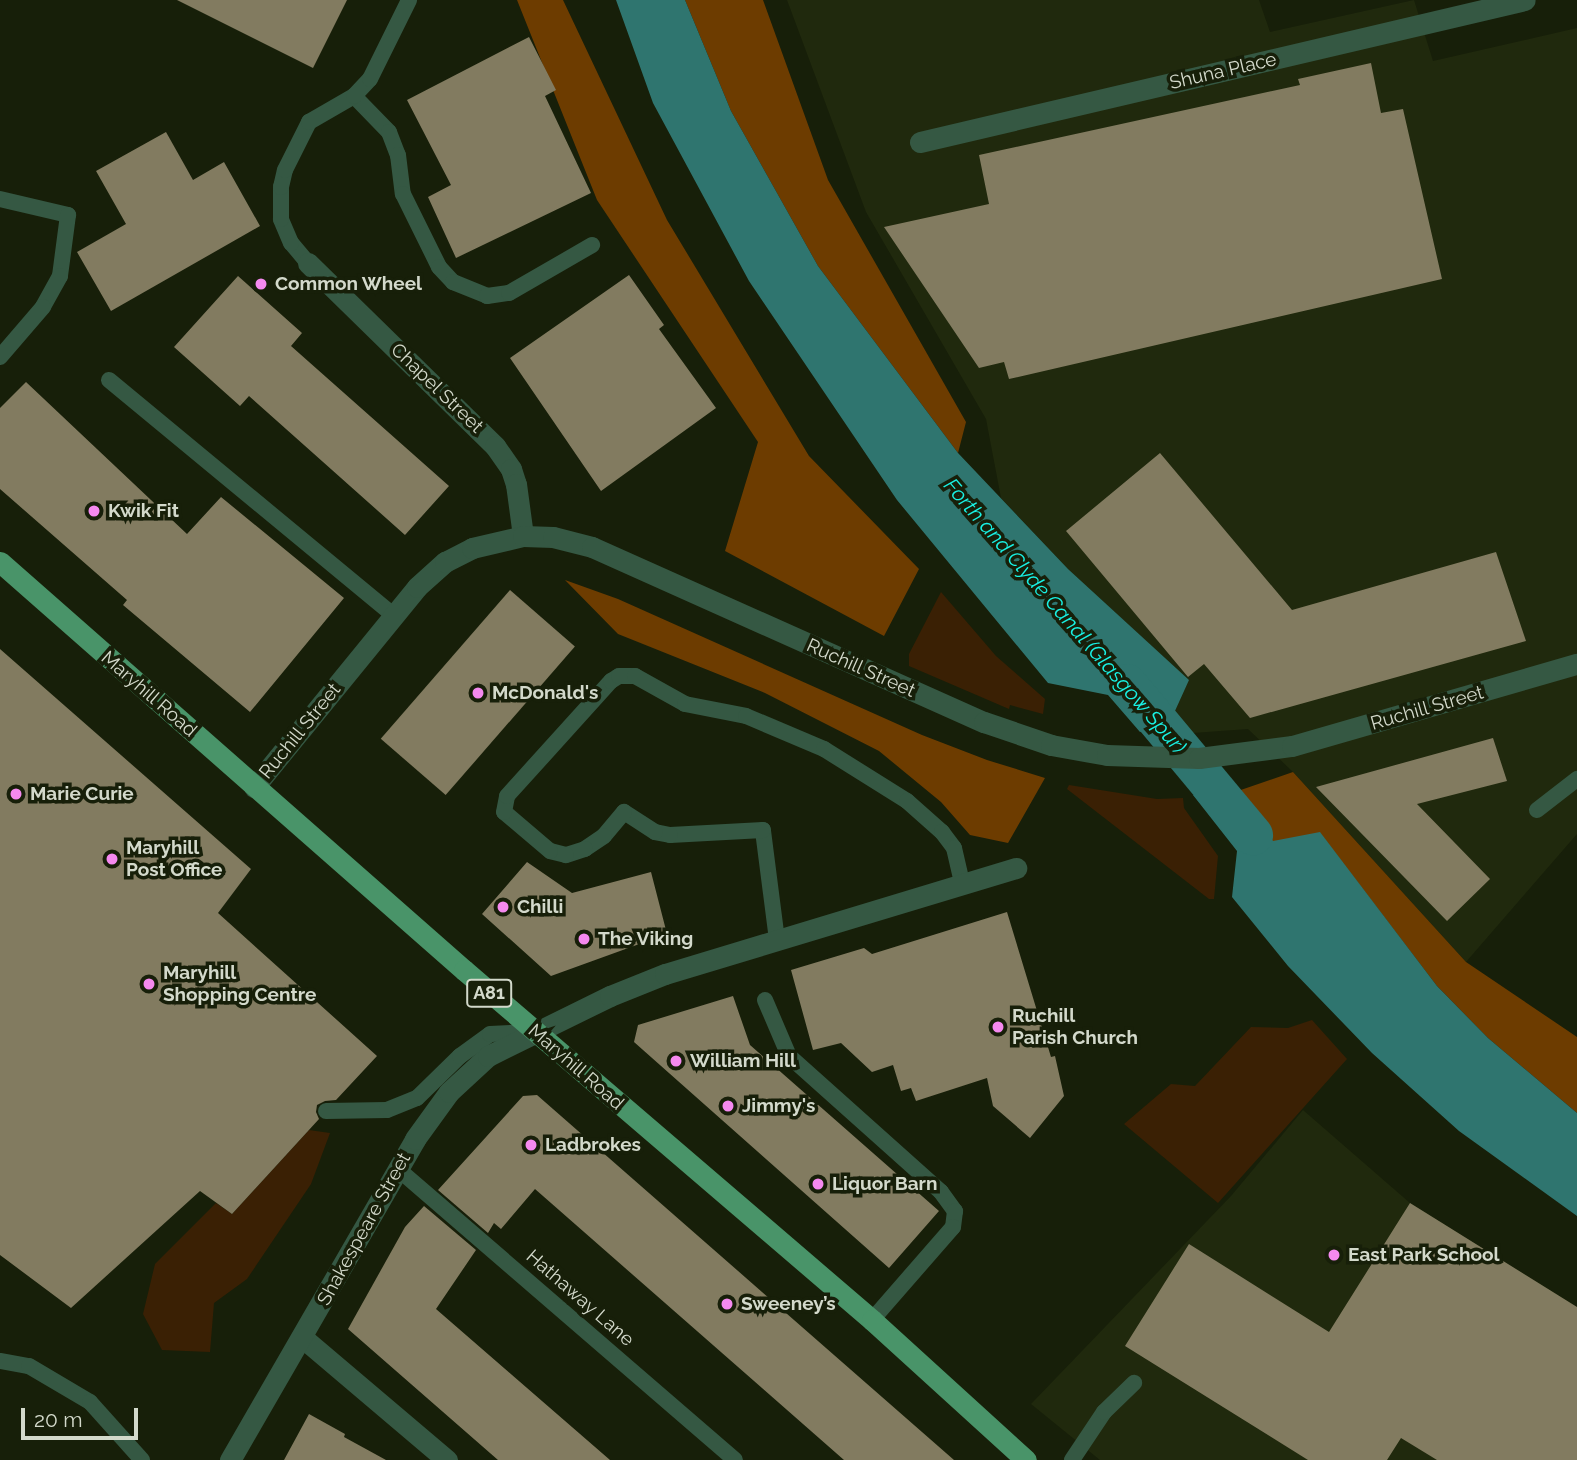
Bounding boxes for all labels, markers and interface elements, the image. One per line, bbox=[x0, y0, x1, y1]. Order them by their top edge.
street label: Shuna Place bbox=[1167, 48, 1279, 94]
place label: Common Wheel bbox=[275, 273, 423, 295]
marker: Common Wheel bbox=[253, 276, 269, 292]
street label: Chapel Street bbox=[386, 338, 488, 438]
water label: Forth and Clyde Canal (Glasgow Spur) bbox=[938, 473, 1192, 759]
place label: Kwik Fit bbox=[108, 500, 179, 522]
marker: Kwik Fit bbox=[86, 503, 102, 519]
street label: Ruchill Street bbox=[803, 634, 919, 702]
street label: Maryhill Road bbox=[96, 646, 202, 742]
street label: Ruchill Street bbox=[254, 678, 346, 784]
street label: Ruchill Street bbox=[1368, 681, 1486, 735]
place label: McDonald's bbox=[492, 682, 598, 704]
marker: McDonald's bbox=[470, 685, 486, 701]
place label: Marie Curie bbox=[30, 783, 134, 805]
marker: Marie Curie bbox=[8, 786, 24, 802]
place label: Maryhill Post Office bbox=[126, 837, 222, 881]
marker: Maryhill Post Office bbox=[104, 851, 120, 867]
place label: Chilli bbox=[517, 896, 563, 918]
marker: Chilli bbox=[495, 899, 511, 915]
place label: The Viking bbox=[598, 928, 694, 950]
marker: The Viking bbox=[576, 931, 592, 947]
place label: Maryhill Shopping Centre bbox=[163, 962, 316, 1006]
marker: Maryhill Shopping Centre bbox=[141, 976, 157, 992]
road number: A81 bbox=[464, 978, 514, 1008]
place label: Ruchill Parish Church bbox=[1012, 1005, 1138, 1049]
street label: Maryhill Road bbox=[523, 1019, 629, 1115]
marker: Ruchill Parish Church bbox=[990, 1019, 1006, 1035]
place label: William Hill bbox=[690, 1050, 796, 1072]
marker: William Hill bbox=[668, 1053, 684, 1069]
place label: Jimmy's bbox=[742, 1095, 815, 1117]
marker: Jimmy's bbox=[720, 1098, 736, 1114]
place label: Ladbrokes bbox=[545, 1134, 641, 1156]
marker: Ladbrokes bbox=[523, 1137, 539, 1153]
street label: Shakespeare Street bbox=[313, 1149, 415, 1309]
place label: Liquor Barn bbox=[832, 1173, 938, 1195]
marker: Liquor Barn bbox=[810, 1176, 826, 1192]
place label: East Park School bbox=[1348, 1244, 1500, 1266]
street label: Hathaway Lane bbox=[521, 1245, 639, 1351]
marker: East Park School bbox=[1326, 1247, 1342, 1263]
place label: Sweeney’s bbox=[741, 1293, 836, 1315]
marker: Sweeney’s bbox=[719, 1296, 735, 1312]
scale bar bbox=[24, 1394, 142, 1438]
text: 20 m bbox=[34, 1407, 82, 1432]

